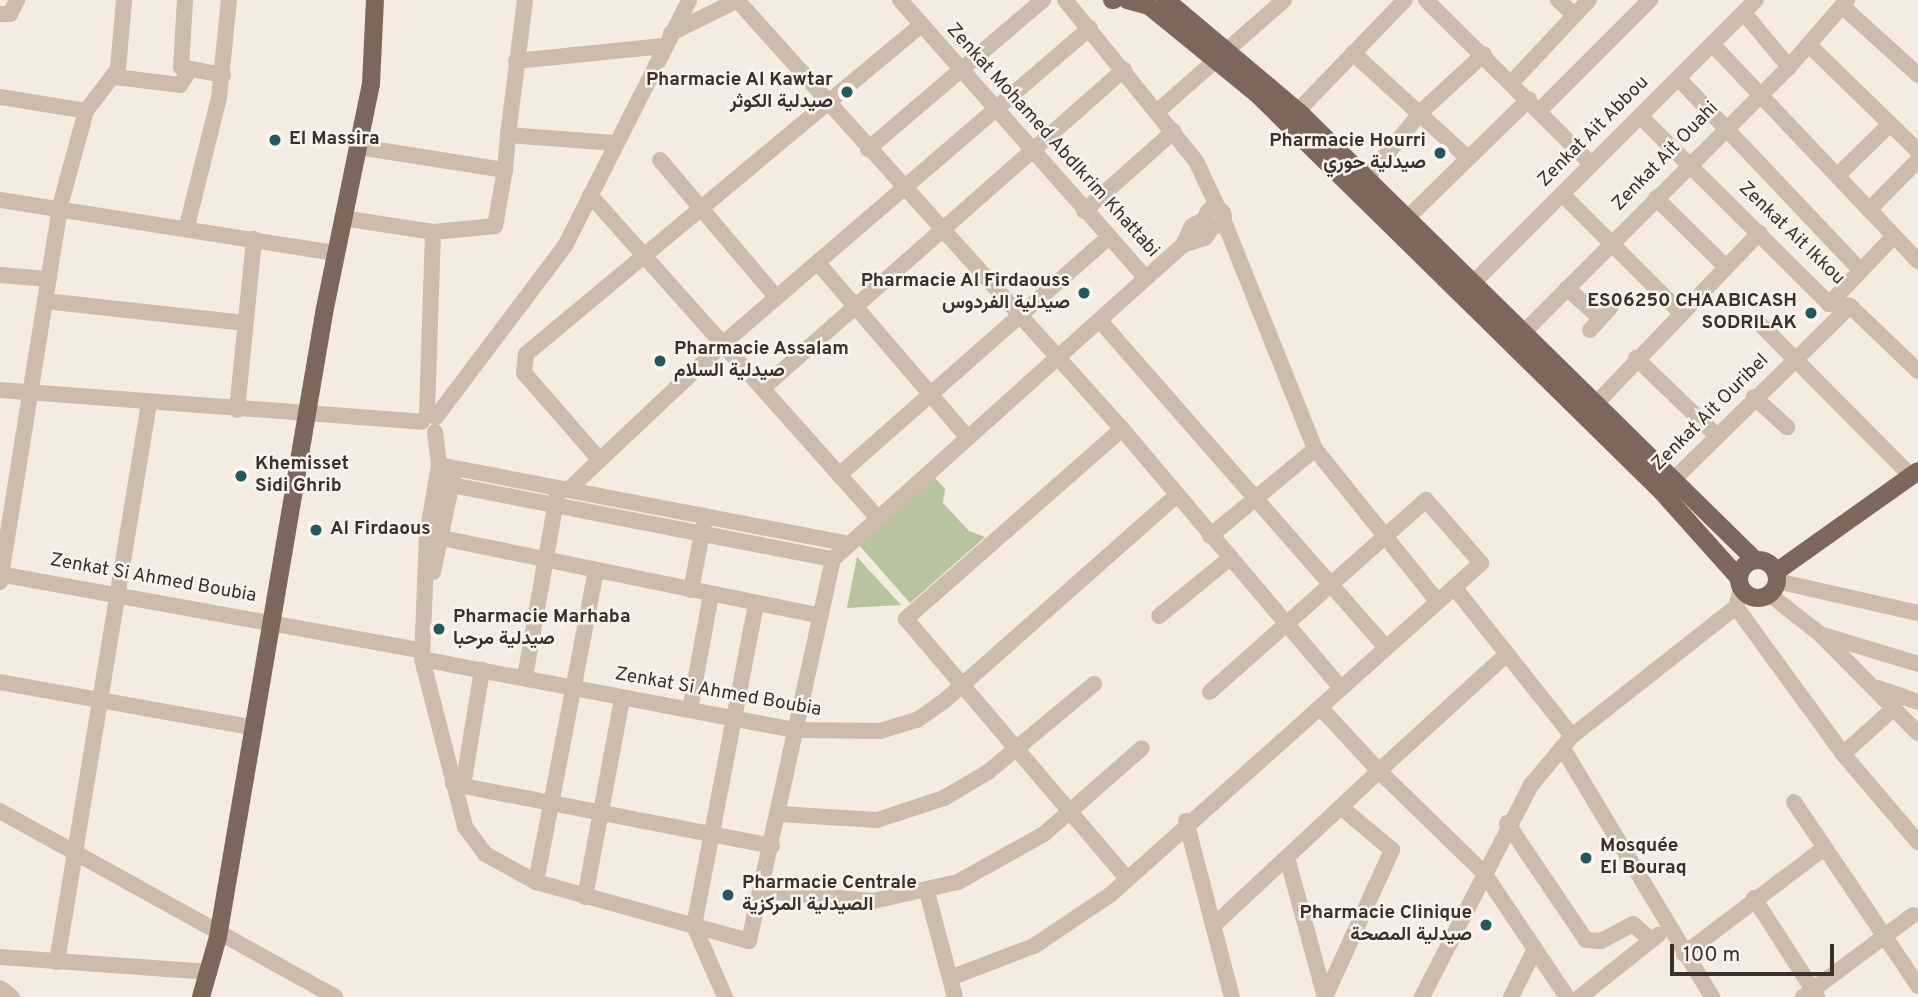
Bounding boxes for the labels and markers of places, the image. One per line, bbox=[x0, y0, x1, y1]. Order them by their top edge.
place label: Pharmacie Al Kawtar صيدلية الكوثر bbox=[645, 70, 833, 114]
marker: Pharmacie Al Kawtar صيدلية الكوثر bbox=[839, 84, 855, 100]
place label: El Massira bbox=[289, 129, 380, 151]
place label: Pharmacie Hourri صيدلية حوري bbox=[1269, 131, 1426, 175]
marker: El Massira bbox=[267, 132, 283, 148]
marker: Pharmacie Hourri صيدلية حوري bbox=[1432, 145, 1448, 161]
place label: Pharmacie Al Firdaouss صيدلية الفردوس bbox=[860, 271, 1070, 315]
marker: Pharmacie Al Firdaouss صيدلية الفردوس bbox=[1076, 285, 1092, 301]
place label: ES06250 CHAABICASH SODRILAK bbox=[1587, 291, 1797, 335]
marker: ES06250 CHAABICASH SODRILAK bbox=[1803, 305, 1819, 321]
place label: Pharmacie Assalam صيدلية السلام bbox=[674, 339, 850, 383]
marker: Pharmacie Assalam صيدلية السلام bbox=[652, 353, 668, 369]
place label: Khemisset Sidi Ghrib bbox=[255, 454, 349, 498]
marker: Khemisset Sidi Ghrib bbox=[233, 468, 249, 484]
place label: Al Firdaous bbox=[330, 519, 431, 541]
marker: Al Firdaous bbox=[308, 522, 324, 538]
place label: Pharmacie Marhaba صيدلية مرحبا bbox=[453, 607, 631, 651]
marker: Pharmacie Marhaba صيدلية مرحبا bbox=[431, 621, 447, 637]
place label: Mosquée El Bouraq bbox=[1600, 836, 1687, 880]
marker: Mosquée El Bouraq bbox=[1578, 850, 1594, 866]
place label: Pharmacie Centrale الصيدلية المركزية bbox=[742, 873, 917, 917]
marker: Pharmacie Centrale الصيدلية المركزية bbox=[720, 887, 736, 903]
place label: Pharmacie Clinique صيدلية المصحة bbox=[1300, 903, 1472, 947]
marker: Pharmacie Clinique صيدلية المصحة bbox=[1478, 917, 1494, 933]

